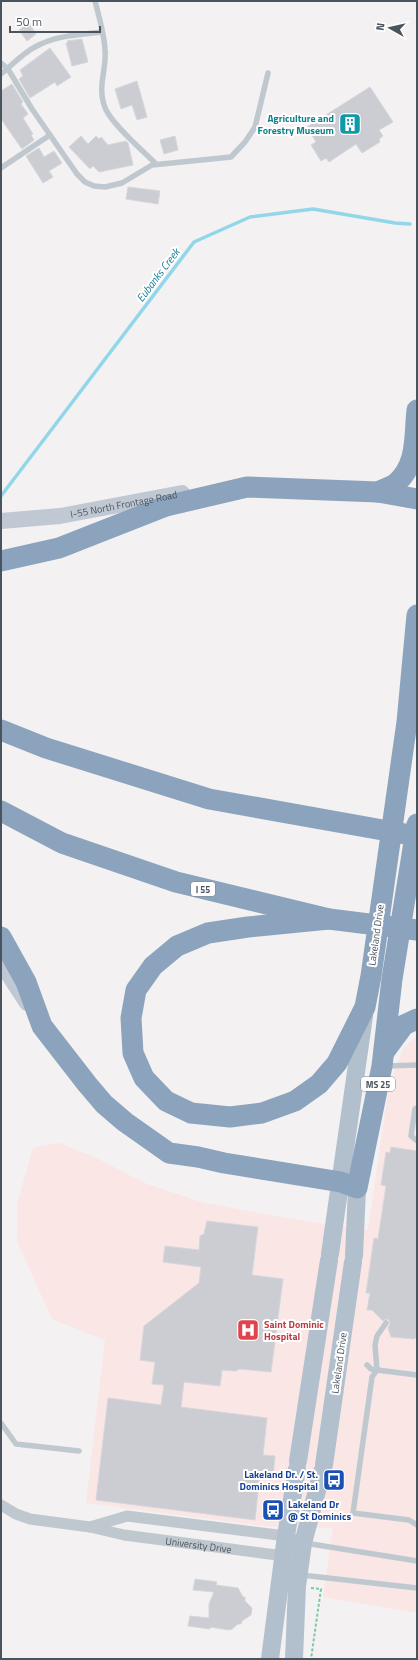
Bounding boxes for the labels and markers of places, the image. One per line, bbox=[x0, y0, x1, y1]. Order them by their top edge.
place label: Agriculture and Forestry Museum bbox=[258, 111, 334, 138]
building icon: Agriculture and Forestry Museum bbox=[337, 111, 363, 137]
hospital icon: Saint Dominic Hospital bbox=[235, 1317, 261, 1343]
place label: Saint Dominic Hospital bbox=[264, 1317, 324, 1344]
place label: Lakeland Dr. / St. Dominics Hospital bbox=[240, 1467, 318, 1494]
bus stop icon: Lakeland Dr. / St. Dominics Hospital bbox=[321, 1467, 347, 1493]
bus stop icon: Lakeland Dr @ St Dominics bbox=[260, 1497, 286, 1523]
place label: Lakeland Dr @ St Dominics bbox=[288, 1497, 351, 1524]

